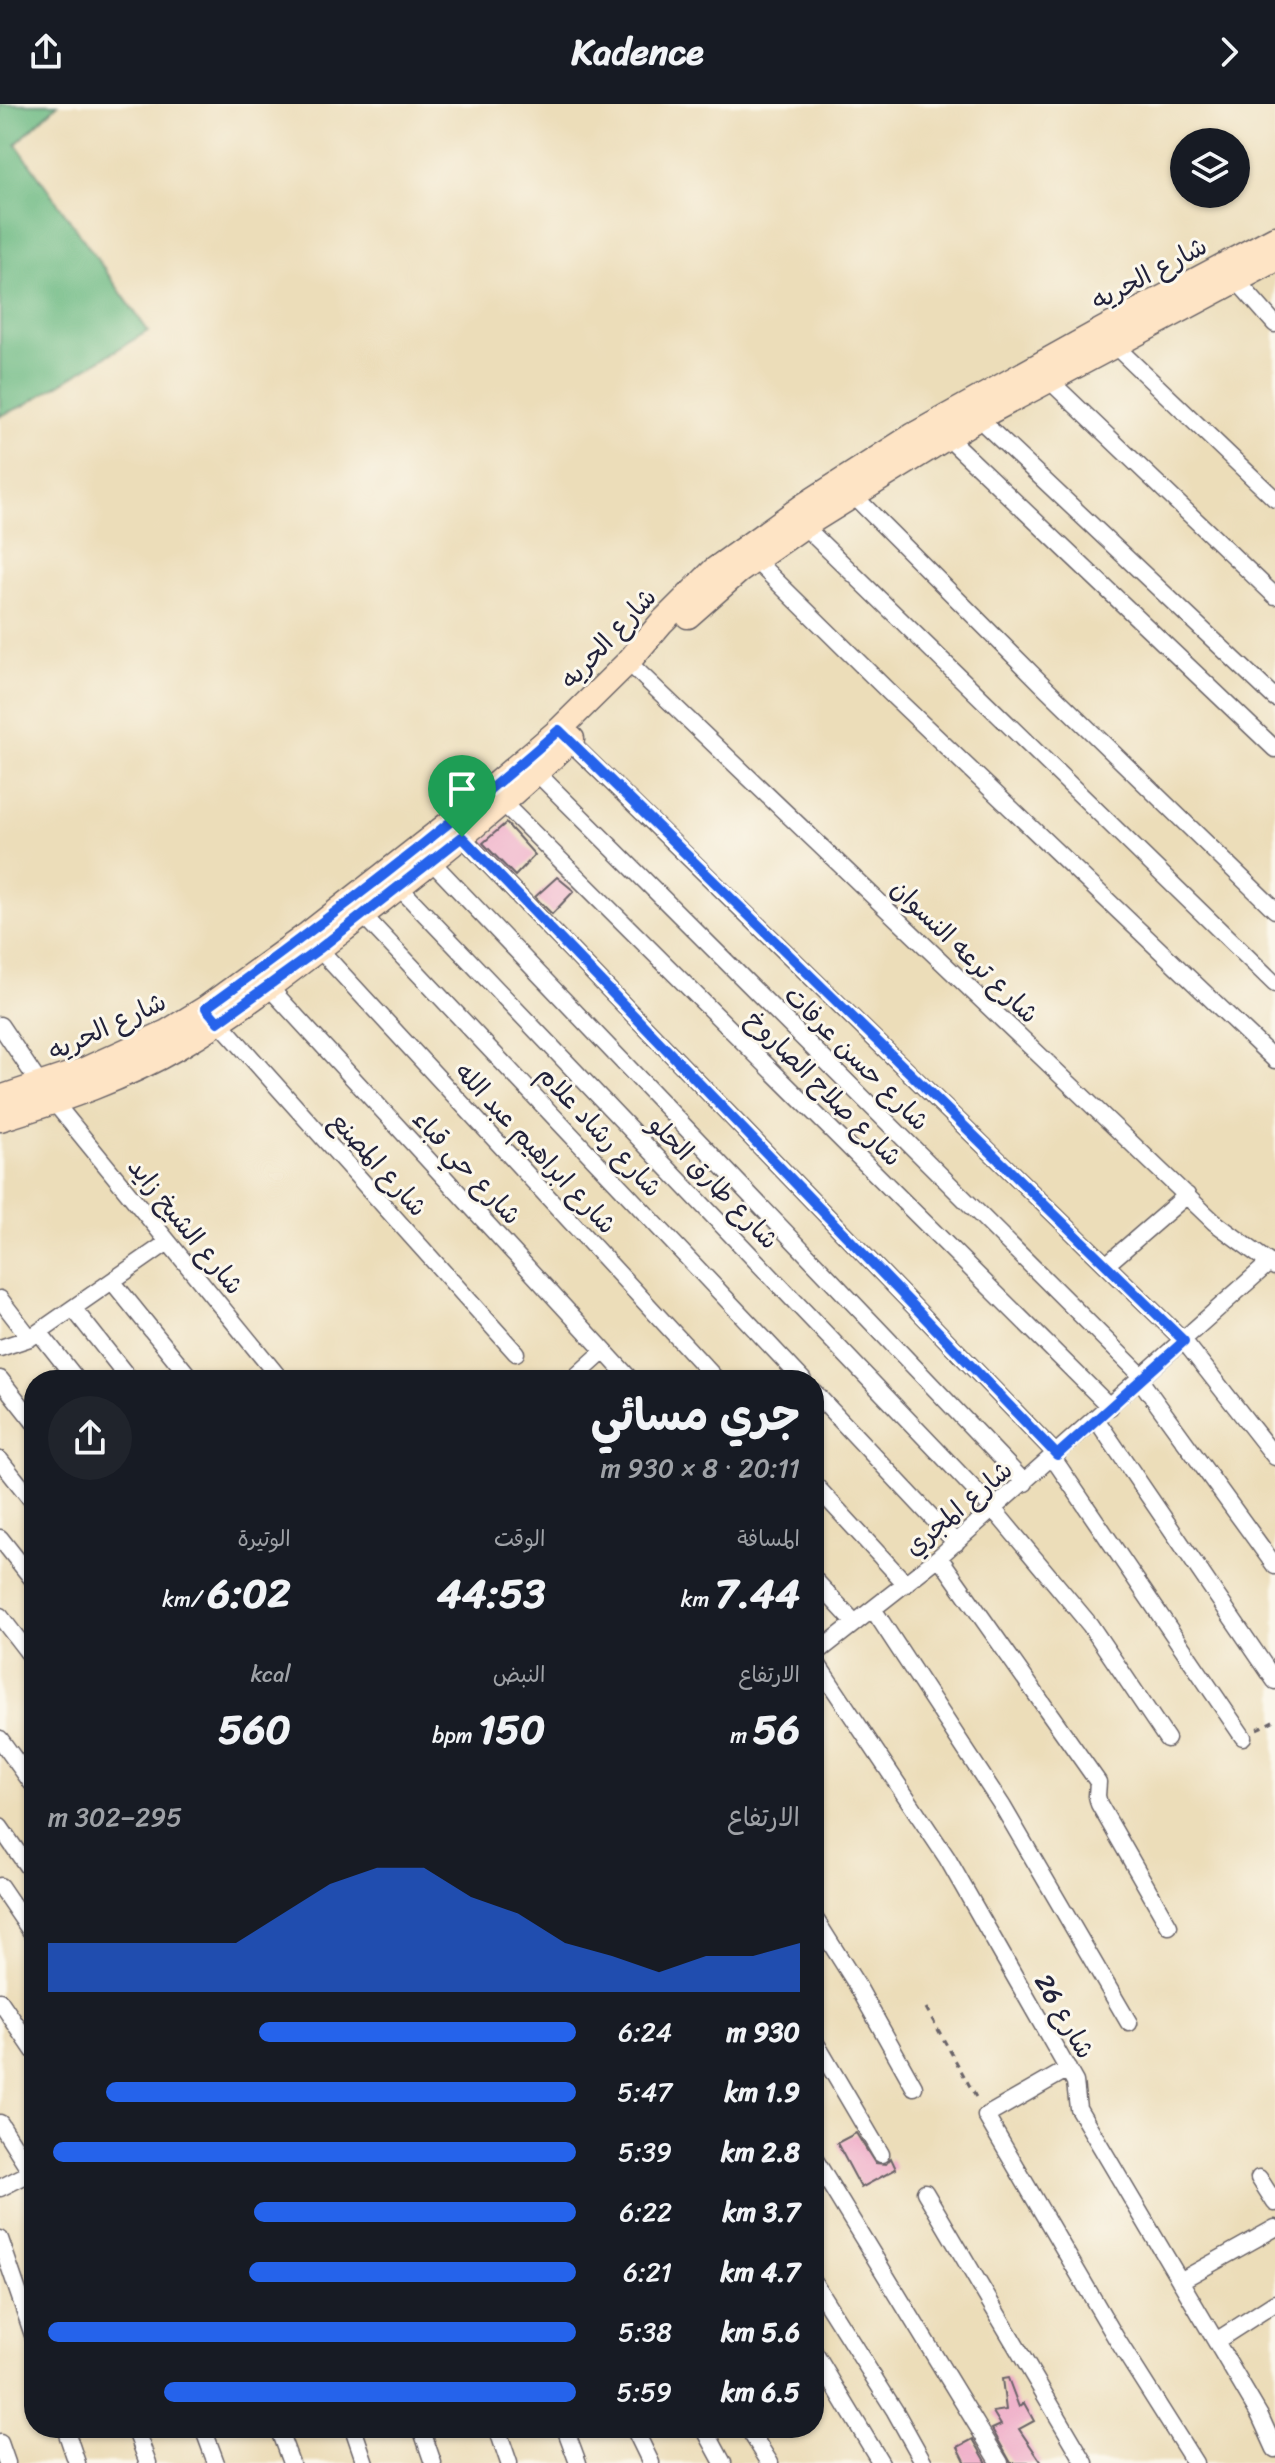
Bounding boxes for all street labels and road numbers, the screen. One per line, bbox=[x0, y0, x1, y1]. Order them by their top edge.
street label: شارع الحريه bbox=[1082, 223, 1216, 323]
street label: شارع الحريه bbox=[548, 576, 668, 700]
street label: شارع ترعه النسوان bbox=[879, 867, 1051, 1035]
street label: شارع حسن عرفات bbox=[773, 974, 941, 1142]
street label: شارع الحريه bbox=[40, 978, 174, 1074]
street label: شارع صلاح الصاروخ bbox=[734, 998, 914, 1178]
street label: شارع ابراهيم عبد الله bbox=[443, 1051, 629, 1245]
street label: شارع رشاد علام bbox=[526, 1054, 674, 1208]
street label: شارع حي قباء bbox=[401, 1098, 533, 1236]
street label: شارع المصنع bbox=[318, 1100, 440, 1228]
street label: شارع طارق الحلو bbox=[636, 1103, 791, 1260]
street label: شارع الشيخ زايد bbox=[116, 1147, 256, 1305]
street label: شارع المجري bbox=[893, 1448, 1023, 1568]
street label: شارع 26 bbox=[1022, 1964, 1108, 2068]

